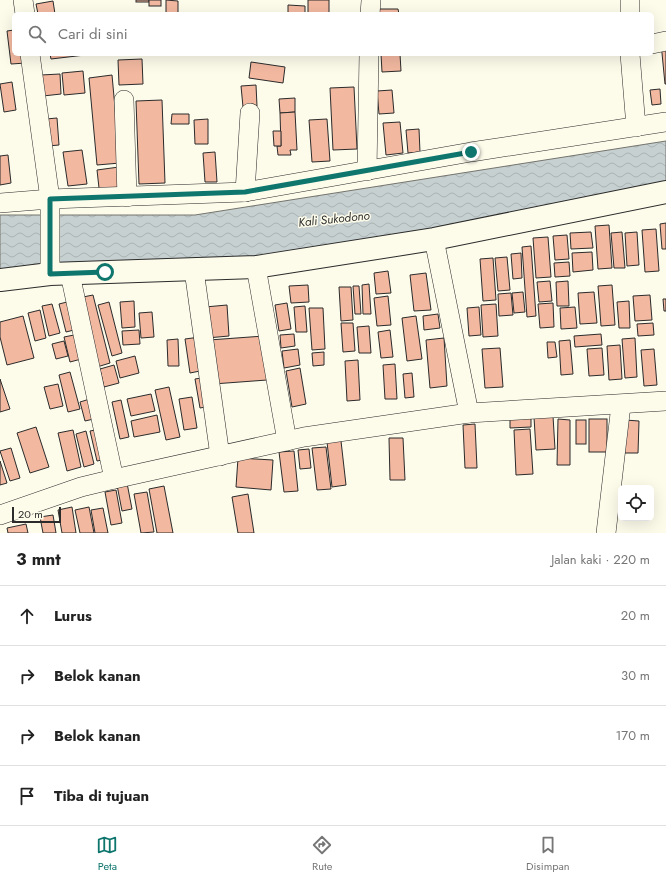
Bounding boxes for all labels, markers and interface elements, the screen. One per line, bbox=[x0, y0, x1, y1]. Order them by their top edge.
search box bbox=[12, 12, 654, 56]
icon: search bbox=[26, 23, 48, 45]
text: Cari di sini bbox=[58, 23, 128, 45]
route end bbox=[462, 143, 480, 161]
water label: Kali Sukodono bbox=[297, 206, 371, 232]
route start bbox=[96, 263, 114, 281]
map controls bbox=[618, 485, 654, 521]
button: locate bbox=[618, 485, 654, 521]
scale bar bbox=[12, 505, 61, 524]
text: 20 m bbox=[18, 506, 43, 522]
text: 3 mnt bbox=[16, 547, 61, 571]
text: Jalan kaki · 220 m bbox=[551, 550, 650, 569]
icon: ahead bbox=[16, 605, 38, 627]
text: Lurus bbox=[54, 605, 92, 627]
text: 20 m bbox=[621, 606, 650, 625]
icon: right bbox=[16, 665, 38, 687]
text: Belok kanan bbox=[54, 665, 141, 687]
text: 30 m bbox=[621, 666, 650, 685]
icon: right bbox=[16, 725, 38, 747]
text: Belok kanan bbox=[54, 725, 141, 747]
text: 170 m bbox=[615, 726, 650, 745]
icon: arrive bbox=[16, 785, 38, 807]
text: Tiba di tujuan bbox=[54, 785, 149, 807]
tab: Peta bbox=[96, 834, 118, 874]
tab: Rute bbox=[311, 834, 333, 874]
tab: Disimpan bbox=[526, 834, 570, 874]

